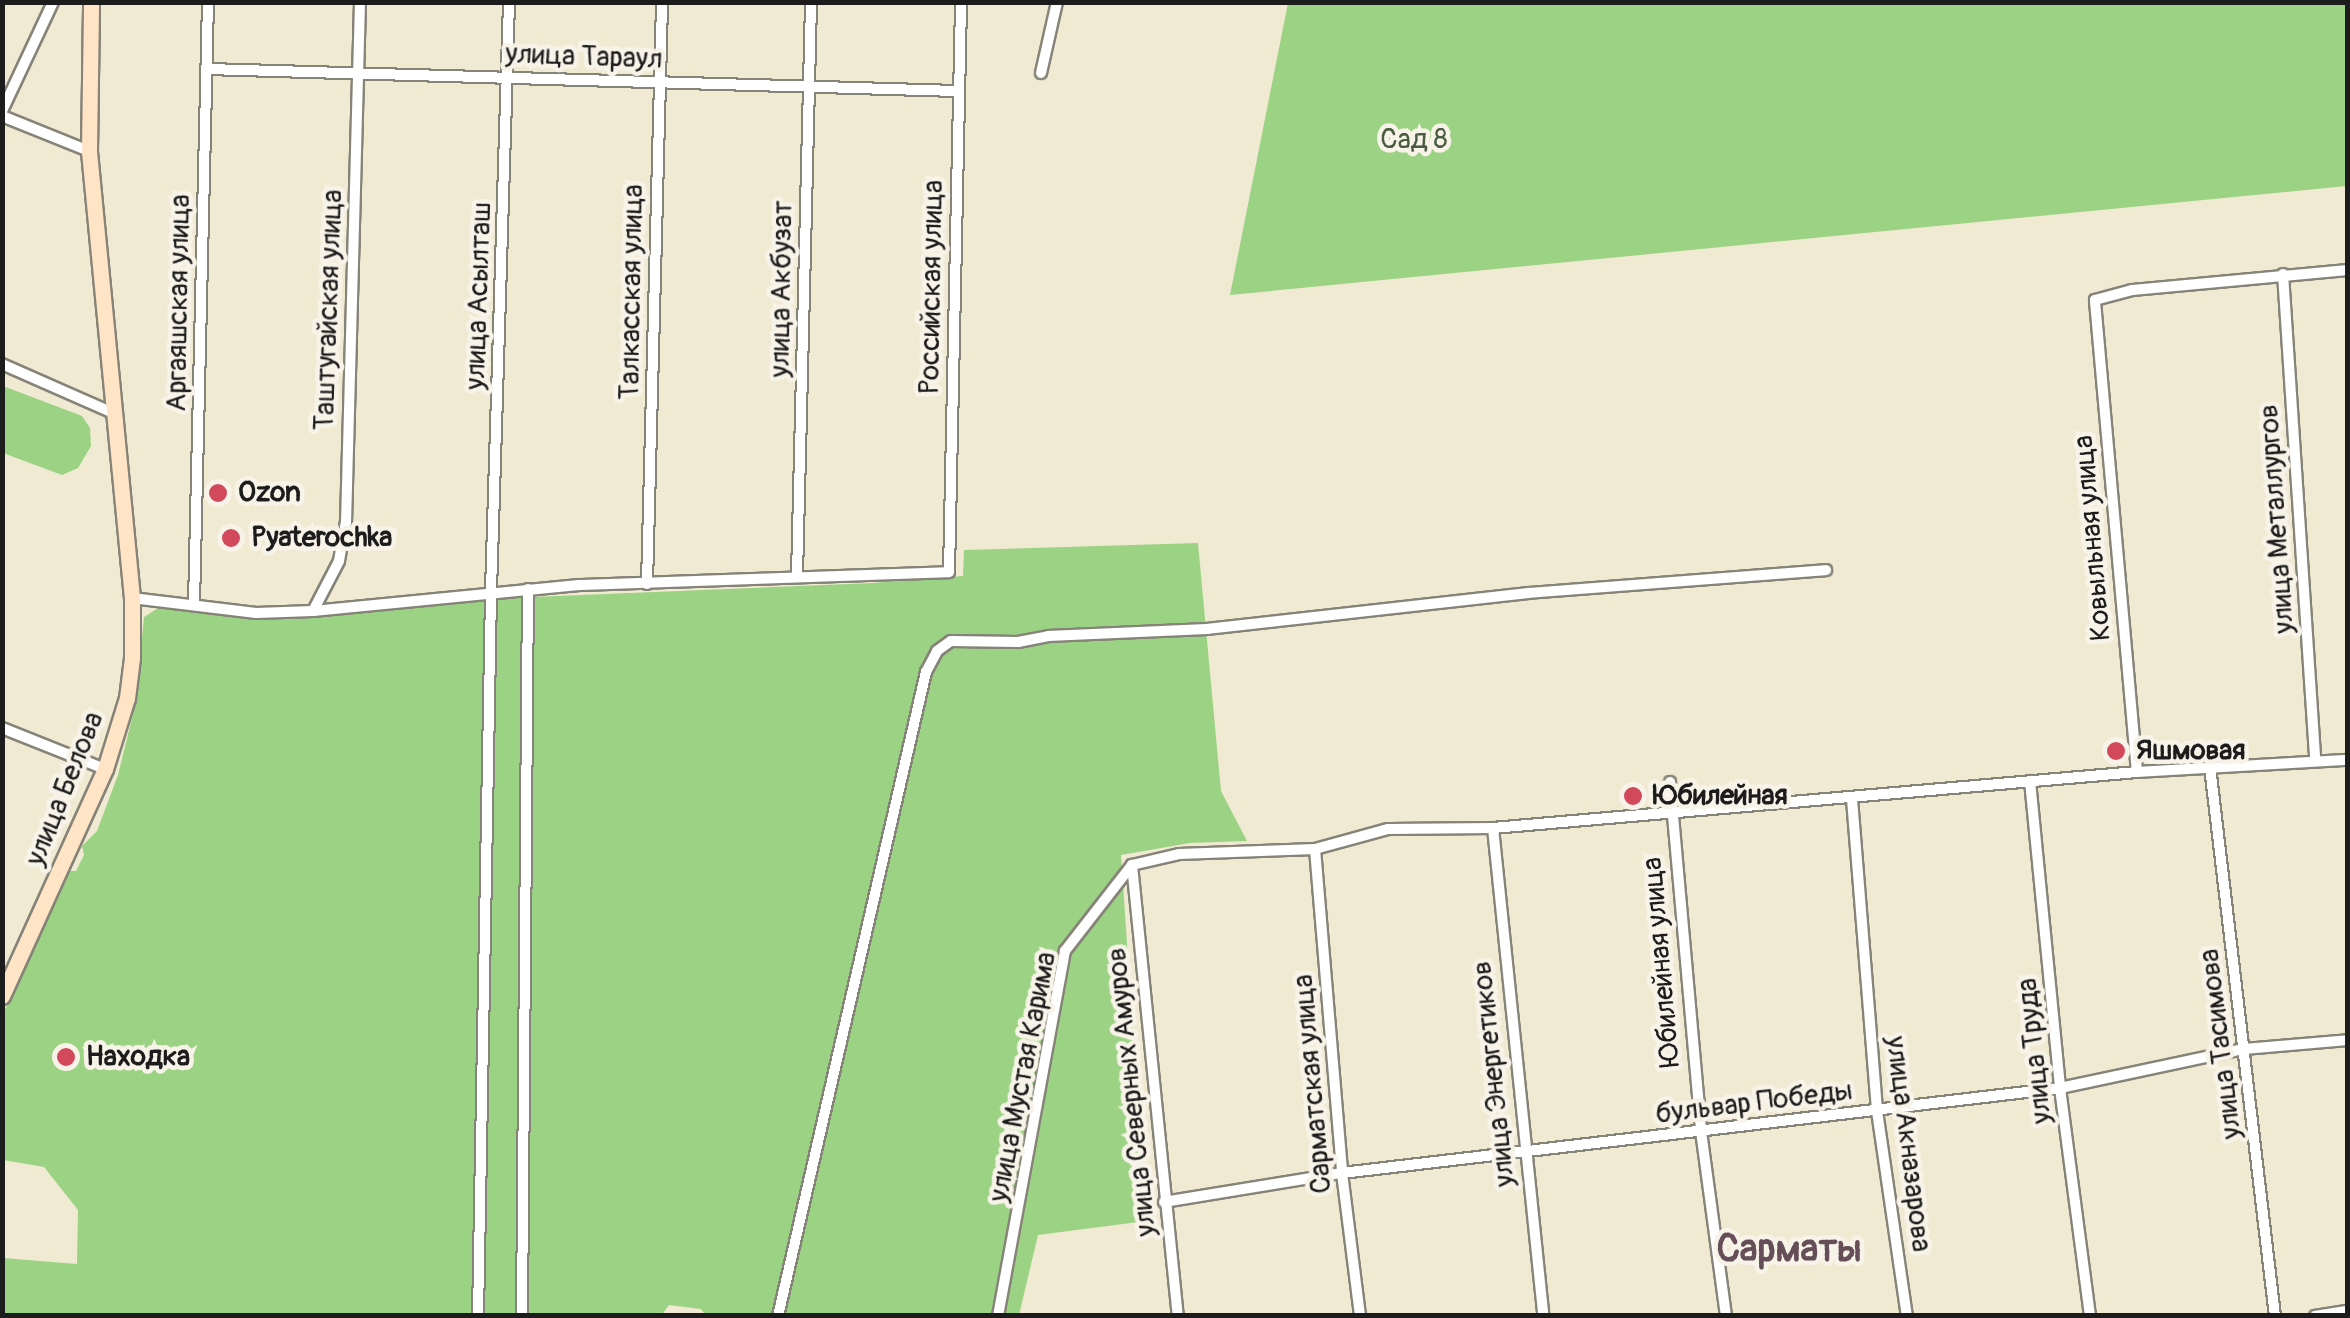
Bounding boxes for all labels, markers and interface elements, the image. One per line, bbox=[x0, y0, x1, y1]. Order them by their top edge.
street label: улица Тараул bbox=[505, 37, 663, 77]
park label: Сад 8 bbox=[1380, 123, 1448, 157]
street label: Российская улица bbox=[913, 180, 951, 394]
street label: Талкасская улица bbox=[613, 184, 651, 400]
street label: Таштугайская улица bbox=[308, 189, 350, 431]
street label: Аргаяшская улица bbox=[160, 194, 198, 412]
street label: улица Акбузат bbox=[764, 200, 800, 378]
street label: улица Асылташ bbox=[459, 202, 499, 390]
street label: улица Металлургов bbox=[2252, 403, 2302, 635]
street label: Ковыльная улица bbox=[2067, 434, 2119, 642]
place label: Ozon bbox=[238, 476, 301, 510]
marker: Ozon bbox=[207, 482, 229, 504]
place label: Pyaterochka bbox=[251, 521, 392, 555]
marker: Pyaterochka bbox=[220, 527, 242, 549]
street label: улица Белова bbox=[19, 707, 111, 871]
place label: Яшмовая bbox=[2136, 734, 2245, 768]
marker: Яшмовая bbox=[2105, 740, 2127, 762]
place label: Юбилейная bbox=[1653, 779, 1788, 813]
marker: Юбилейная bbox=[1622, 785, 1644, 807]
street label: Юбилейная улица bbox=[1636, 856, 1688, 1068]
street label: улица Северных Амуров bbox=[1100, 946, 1164, 1238]
street label: улица Тасимова bbox=[2193, 947, 2249, 1141]
street label: улица Мустая Карима bbox=[982, 949, 1064, 1205]
street label: улица Энергетиков bbox=[1465, 960, 1523, 1188]
street label: Сарматская улица bbox=[1287, 973, 1339, 1195]
street label: улица Труда bbox=[2011, 976, 2059, 1126]
street label: улица Акназарова bbox=[1878, 1034, 1938, 1254]
place label: Находка bbox=[86, 1040, 190, 1074]
marker: Находка bbox=[55, 1046, 77, 1068]
street label: бульвар Победы bbox=[1654, 1074, 1854, 1132]
district label: Сарматы bbox=[1716, 1227, 1862, 1273]

